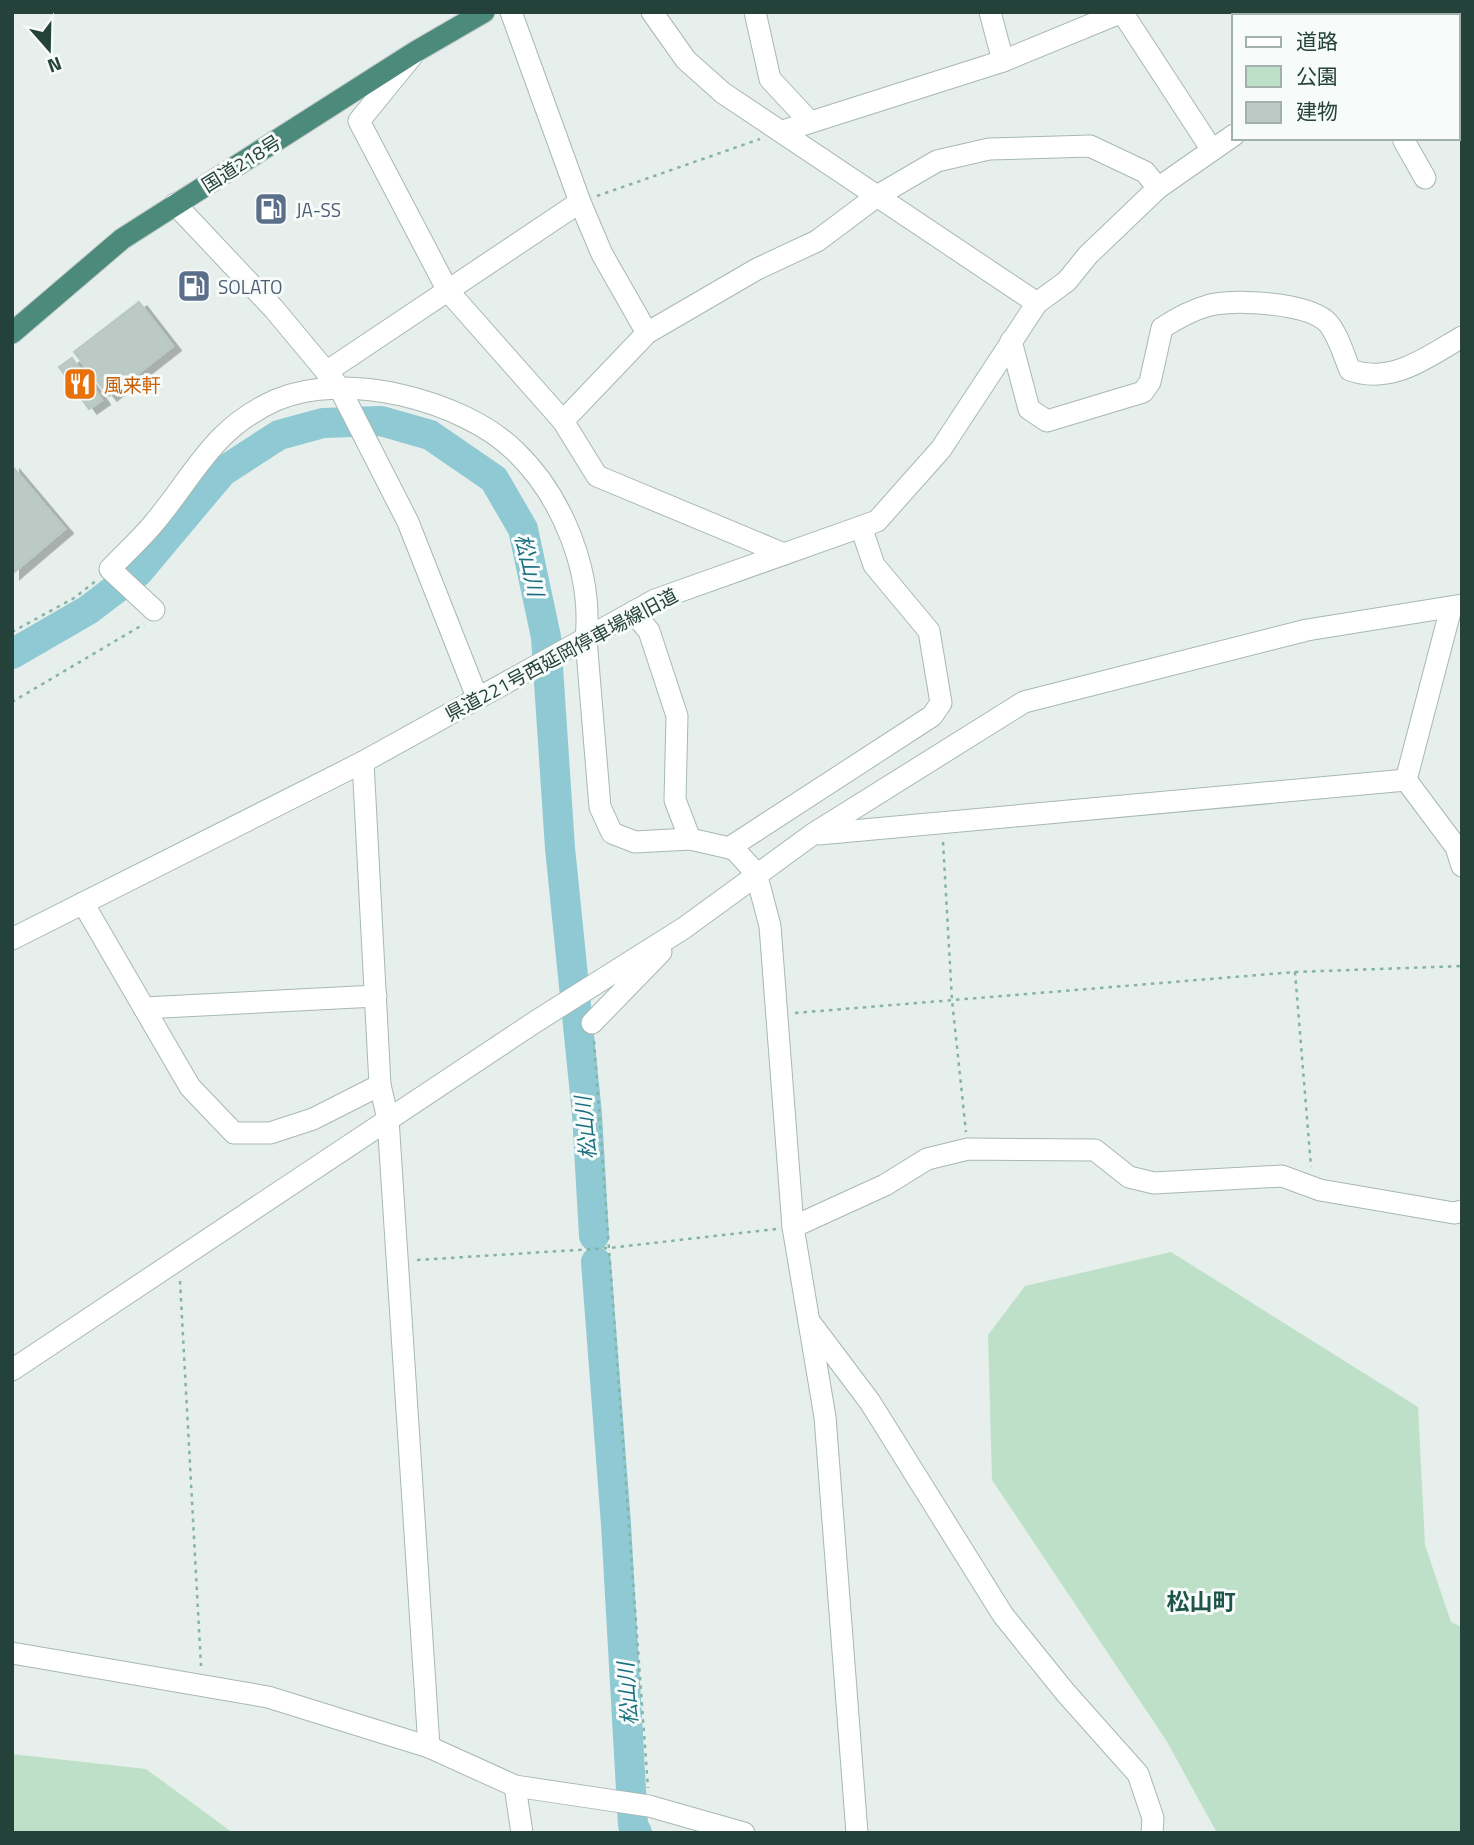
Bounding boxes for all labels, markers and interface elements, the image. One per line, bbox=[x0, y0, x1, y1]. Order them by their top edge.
north arrow bbox=[14, 14, 84, 84]
legend bbox=[1232, 14, 1460, 140]
text: 道路 bbox=[1296, 25, 1338, 57]
text: N bbox=[44, 50, 66, 81]
text: 公園 bbox=[1296, 60, 1338, 92]
text: 建物 bbox=[1296, 95, 1338, 127]
street label: 国道218号 bbox=[196, 127, 286, 199]
fuel station icon: JA-SS bbox=[252, 190, 290, 228]
place label: JA-SS bbox=[296, 195, 341, 224]
fuel station icon: SOLATO bbox=[175, 267, 213, 305]
place label: SOLATO bbox=[218, 272, 283, 301]
restaurant icon: 風来軒 bbox=[61, 365, 99, 403]
place label: 風来軒 bbox=[104, 370, 161, 399]
water label: 松山川 bbox=[507, 531, 553, 601]
street label: 県道221号西延岡停車場線旧道 bbox=[439, 580, 683, 728]
water label: 松山川 bbox=[566, 1093, 604, 1161]
district label: 松山町 bbox=[1167, 1584, 1236, 1619]
water label: 松山川 bbox=[609, 1659, 645, 1727]

